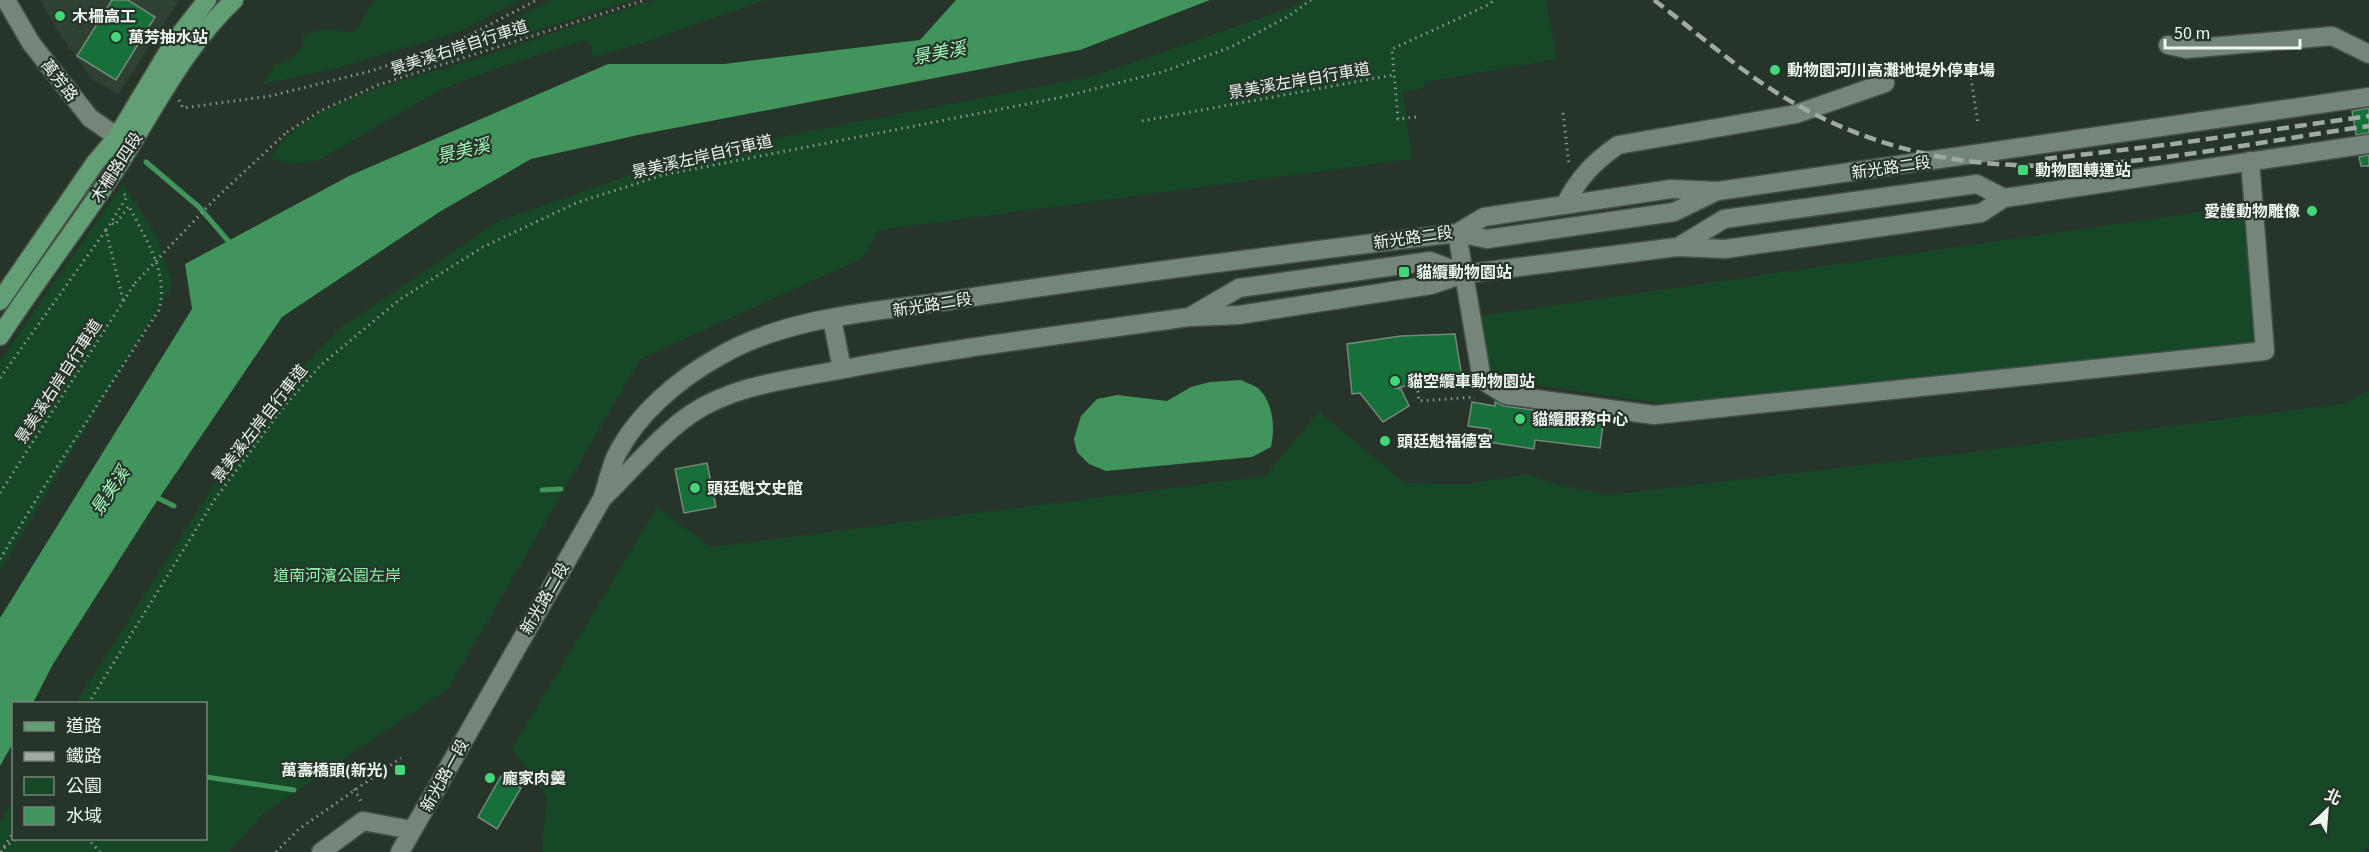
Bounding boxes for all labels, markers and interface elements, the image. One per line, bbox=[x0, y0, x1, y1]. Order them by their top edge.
place label: 木柵高工 bbox=[72, 6, 136, 28]
marker: 木柵高工 bbox=[53, 9, 67, 23]
scale bar bbox=[2165, 12, 2300, 50]
street label: 景美溪右岸自行車道 bbox=[387, 15, 531, 81]
text: 50 m bbox=[2174, 21, 2210, 46]
place label: 萬芳抽水站 bbox=[128, 27, 208, 49]
marker: 萬芳抽水站 bbox=[109, 30, 123, 44]
water label: 景美溪 bbox=[910, 35, 971, 71]
street label: 萬芳路 bbox=[36, 55, 83, 106]
street label: 景美溪左岸自行車道 bbox=[1226, 58, 1372, 104]
place label: 動物園河川高灘地堤外停車場 bbox=[1787, 60, 1995, 82]
marker: 動物園河川高灘地堤外停車場 bbox=[1768, 63, 1782, 77]
street label: 木柵路四段 bbox=[86, 128, 148, 207]
street label: 景美溪左岸自行車道 bbox=[630, 130, 775, 184]
water label: 景美溪 bbox=[434, 132, 495, 170]
street label: 新光路二段 bbox=[1850, 152, 1932, 184]
place label: 動物園轉運站 bbox=[2035, 160, 2131, 182]
marker: 動物園轉運站 bbox=[2016, 163, 2030, 177]
place label: 愛護動物雕像 bbox=[2204, 201, 2300, 223]
marker: 愛護動物雕像 bbox=[2305, 204, 2319, 218]
street label: 新光路二段 bbox=[1372, 222, 1454, 254]
place label: 貓纜動物園站 bbox=[1416, 262, 1512, 284]
marker: 貓纜動物園站 bbox=[1397, 265, 1411, 279]
street label: 新光路二段 bbox=[891, 288, 973, 322]
street label: 景美溪右岸自行車道 bbox=[10, 315, 107, 448]
street label: 景美溪左岸自行車道 bbox=[207, 360, 313, 487]
place label: 貓空纜車動物園站 bbox=[1407, 371, 1535, 393]
marker: 貓空纜車動物園站 bbox=[1388, 374, 1402, 388]
place label: 貓纜服務中心 bbox=[1532, 409, 1628, 431]
marker: 貓纜服務中心 bbox=[1513, 412, 1527, 426]
place label: 頭廷魁福德宮 bbox=[1397, 431, 1493, 453]
marker: 頭廷魁福德宮 bbox=[1378, 434, 1392, 448]
water label: 景美溪 bbox=[85, 459, 138, 521]
place label: 頭廷魁文史館 bbox=[707, 478, 803, 500]
marker: 頭廷魁文史館 bbox=[688, 481, 702, 495]
street label: 新光路二段 bbox=[515, 558, 574, 639]
park label: 道南河濱公園左岸 bbox=[273, 565, 401, 587]
legend bbox=[12, 702, 207, 840]
text: 道路 bbox=[66, 714, 102, 739]
street label: 新光路一段 bbox=[416, 735, 474, 816]
text: 鐵路 bbox=[66, 744, 102, 769]
place label: 萬壽橋頭(新光) bbox=[281, 760, 388, 782]
marker: 萬壽橋頭(新光) bbox=[393, 763, 407, 777]
place label: 龐家肉羹 bbox=[502, 768, 566, 790]
marker: 龐家肉羹 bbox=[483, 771, 497, 785]
text: 公園 bbox=[66, 774, 102, 799]
north arrow bbox=[2297, 780, 2357, 840]
text: 北 bbox=[2321, 784, 2345, 811]
text: 水域 bbox=[66, 804, 102, 829]

